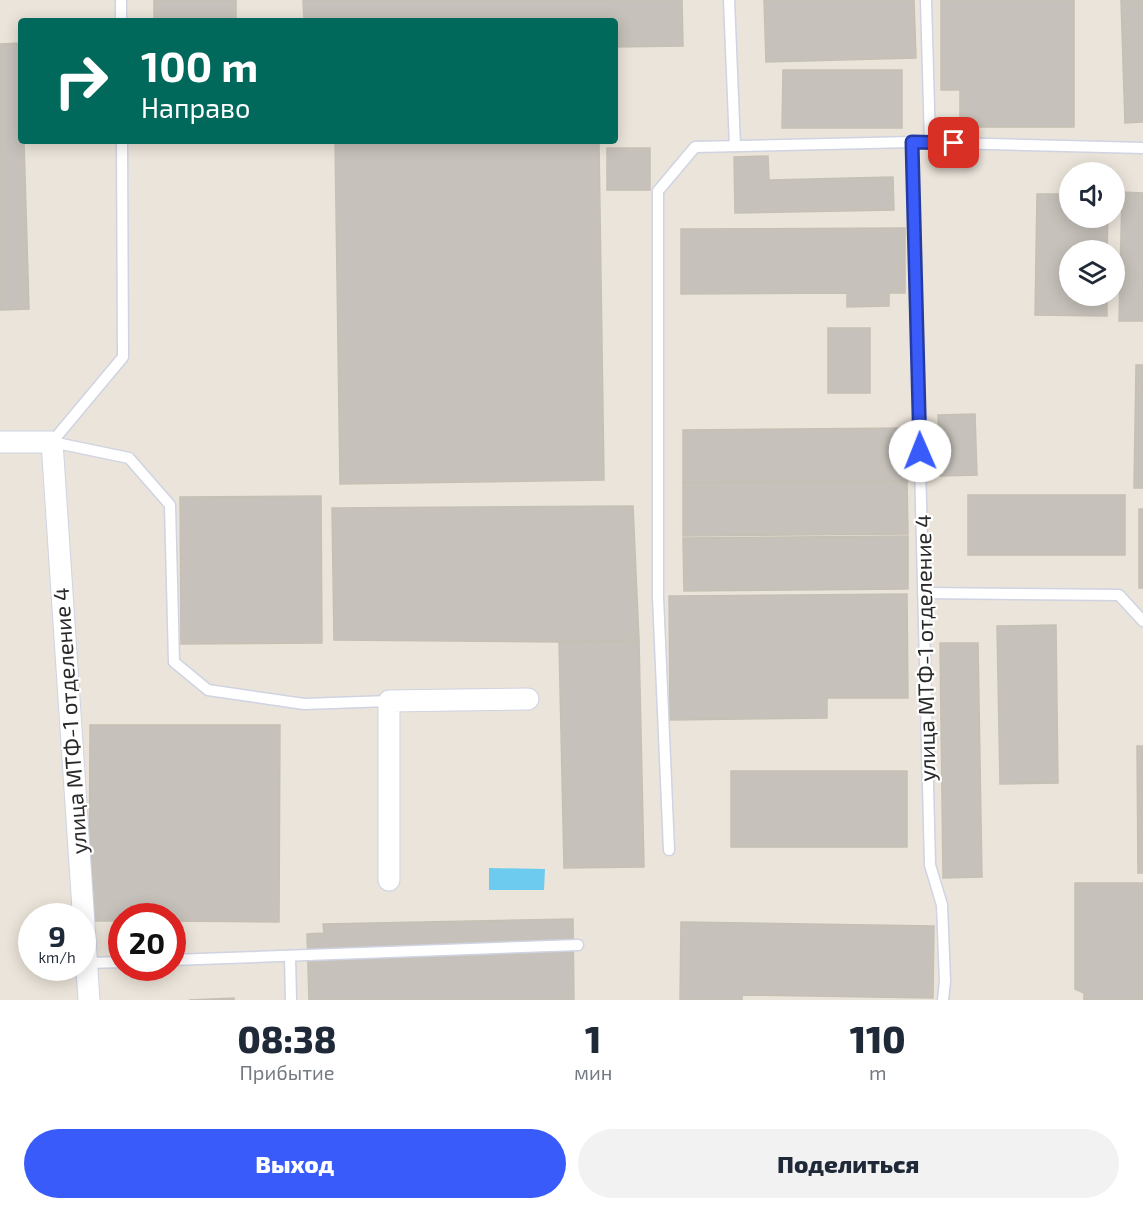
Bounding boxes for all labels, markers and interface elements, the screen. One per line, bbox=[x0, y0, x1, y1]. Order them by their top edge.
text: 100 m bbox=[141, 40, 258, 90]
icon: right bbox=[42, 42, 120, 120]
text: Направо bbox=[141, 91, 250, 123]
pin bbox=[928, 117, 979, 168]
icon: arrive bbox=[937, 126, 970, 159]
map controls bbox=[1059, 162, 1125, 306]
button: sound bbox=[1059, 162, 1125, 228]
button: layers bbox=[1059, 240, 1125, 306]
position arrow bbox=[888, 419, 952, 483]
street label: улица МТФ-1 отделение 4 bbox=[909, 514, 940, 782]
street label: улица МТФ-1 отделение 4 bbox=[47, 587, 92, 855]
speed limit sign: 20 bbox=[108, 903, 186, 981]
text: 9 bbox=[48, 917, 66, 953]
text: km/h bbox=[38, 948, 76, 966]
text: 08:38 bbox=[237, 1017, 337, 1060]
text: 1 bbox=[585, 1017, 601, 1060]
text: 110 bbox=[850, 1017, 906, 1060]
text: Прибытие bbox=[239, 1060, 335, 1084]
text: мин bbox=[574, 1060, 612, 1084]
text: m bbox=[869, 1060, 886, 1084]
button: Выход bbox=[24, 1129, 566, 1198]
button: Поделиться bbox=[578, 1129, 1119, 1198]

